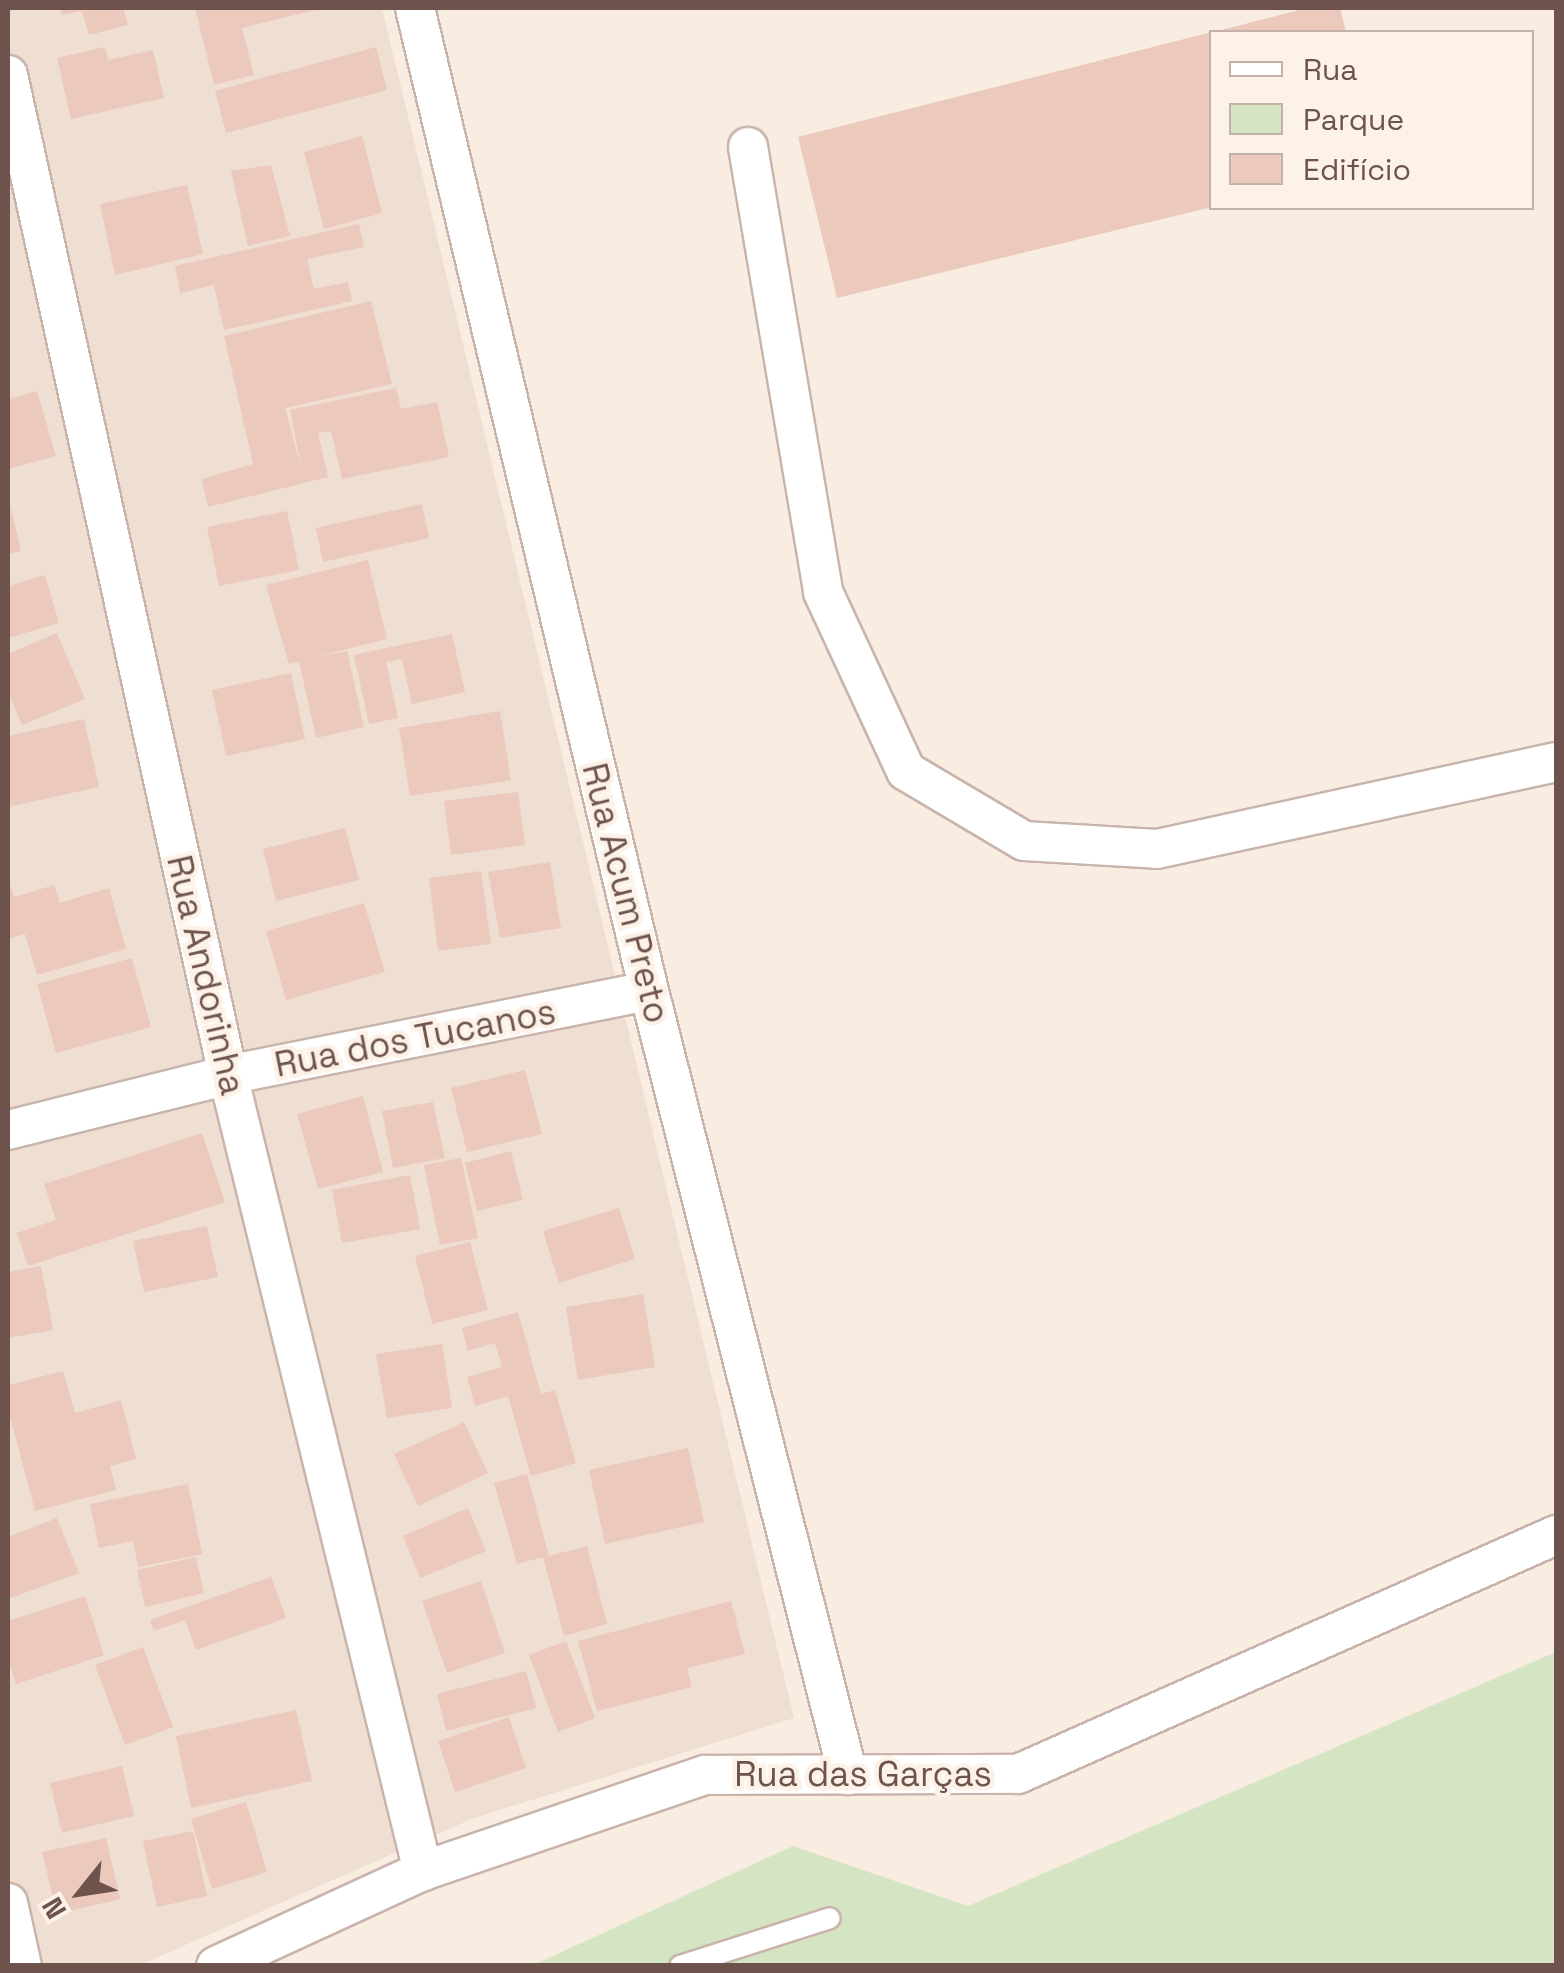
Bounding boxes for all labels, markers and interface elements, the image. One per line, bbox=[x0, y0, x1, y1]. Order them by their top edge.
legend bbox=[1209, 30, 1534, 210]
text: Rua bbox=[1303, 50, 1358, 89]
text: Parque bbox=[1303, 100, 1404, 139]
text: Edifício bbox=[1303, 150, 1411, 189]
street label: Rua Acum Preto bbox=[573, 758, 679, 1028]
street label: Rua Andorinha bbox=[158, 851, 254, 1099]
street label: Rua dos Tucanos bbox=[271, 990, 559, 1086]
street label: Rua das Garças bbox=[734, 1753, 992, 1795]
north arrow bbox=[30, 1843, 130, 1943]
text: N bbox=[34, 1891, 74, 1925]

